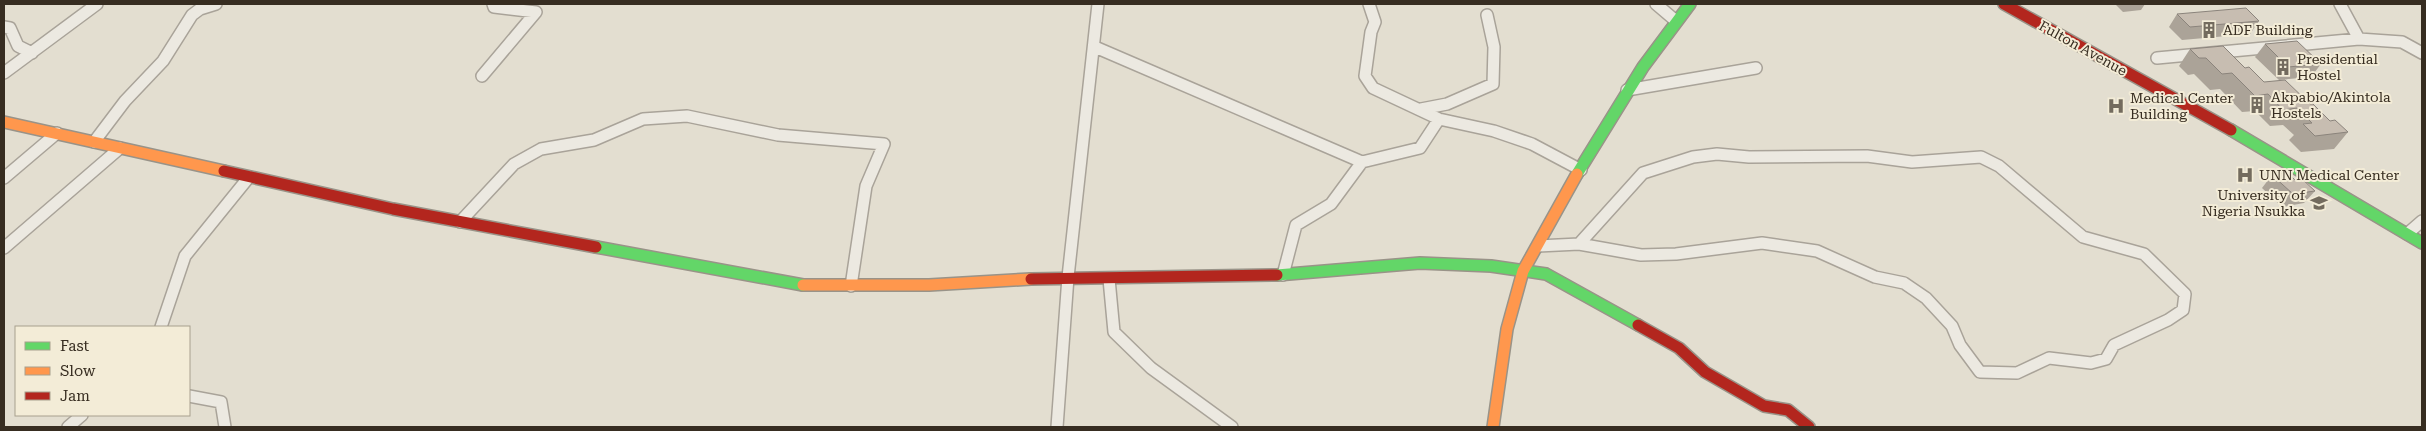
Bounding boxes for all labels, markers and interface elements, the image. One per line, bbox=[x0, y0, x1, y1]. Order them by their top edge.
street label: Fulton Avenue bbox=[2036, 17, 2130, 79]
building icon: ADF Building bbox=[2199, 20, 2219, 40]
place label: ADF Building bbox=[2223, 22, 2313, 38]
place label: Presidential Hostel bbox=[2297, 51, 2378, 83]
building icon: Presidential Hostel bbox=[2273, 57, 2293, 77]
place label: Akpabio/Akintola Hostels bbox=[2271, 89, 2391, 121]
place label: Medical Center Building bbox=[2130, 90, 2233, 122]
building icon: Akpabio/Akintola Hostels bbox=[2247, 95, 2267, 115]
hospital icon: Medical Center Building bbox=[2106, 96, 2126, 116]
hospital icon: UNN Medical Center bbox=[2235, 165, 2255, 185]
place label: UNN Medical Center bbox=[2259, 167, 2400, 183]
place label: University of Nigeria Nsukka bbox=[2202, 187, 2306, 219]
school or university icon: University of Nigeria Nsukka bbox=[2309, 193, 2329, 213]
legend bbox=[15, 326, 190, 416]
text: Fast bbox=[60, 337, 90, 355]
text: Slow bbox=[60, 362, 96, 380]
text: Jam bbox=[60, 387, 90, 405]

